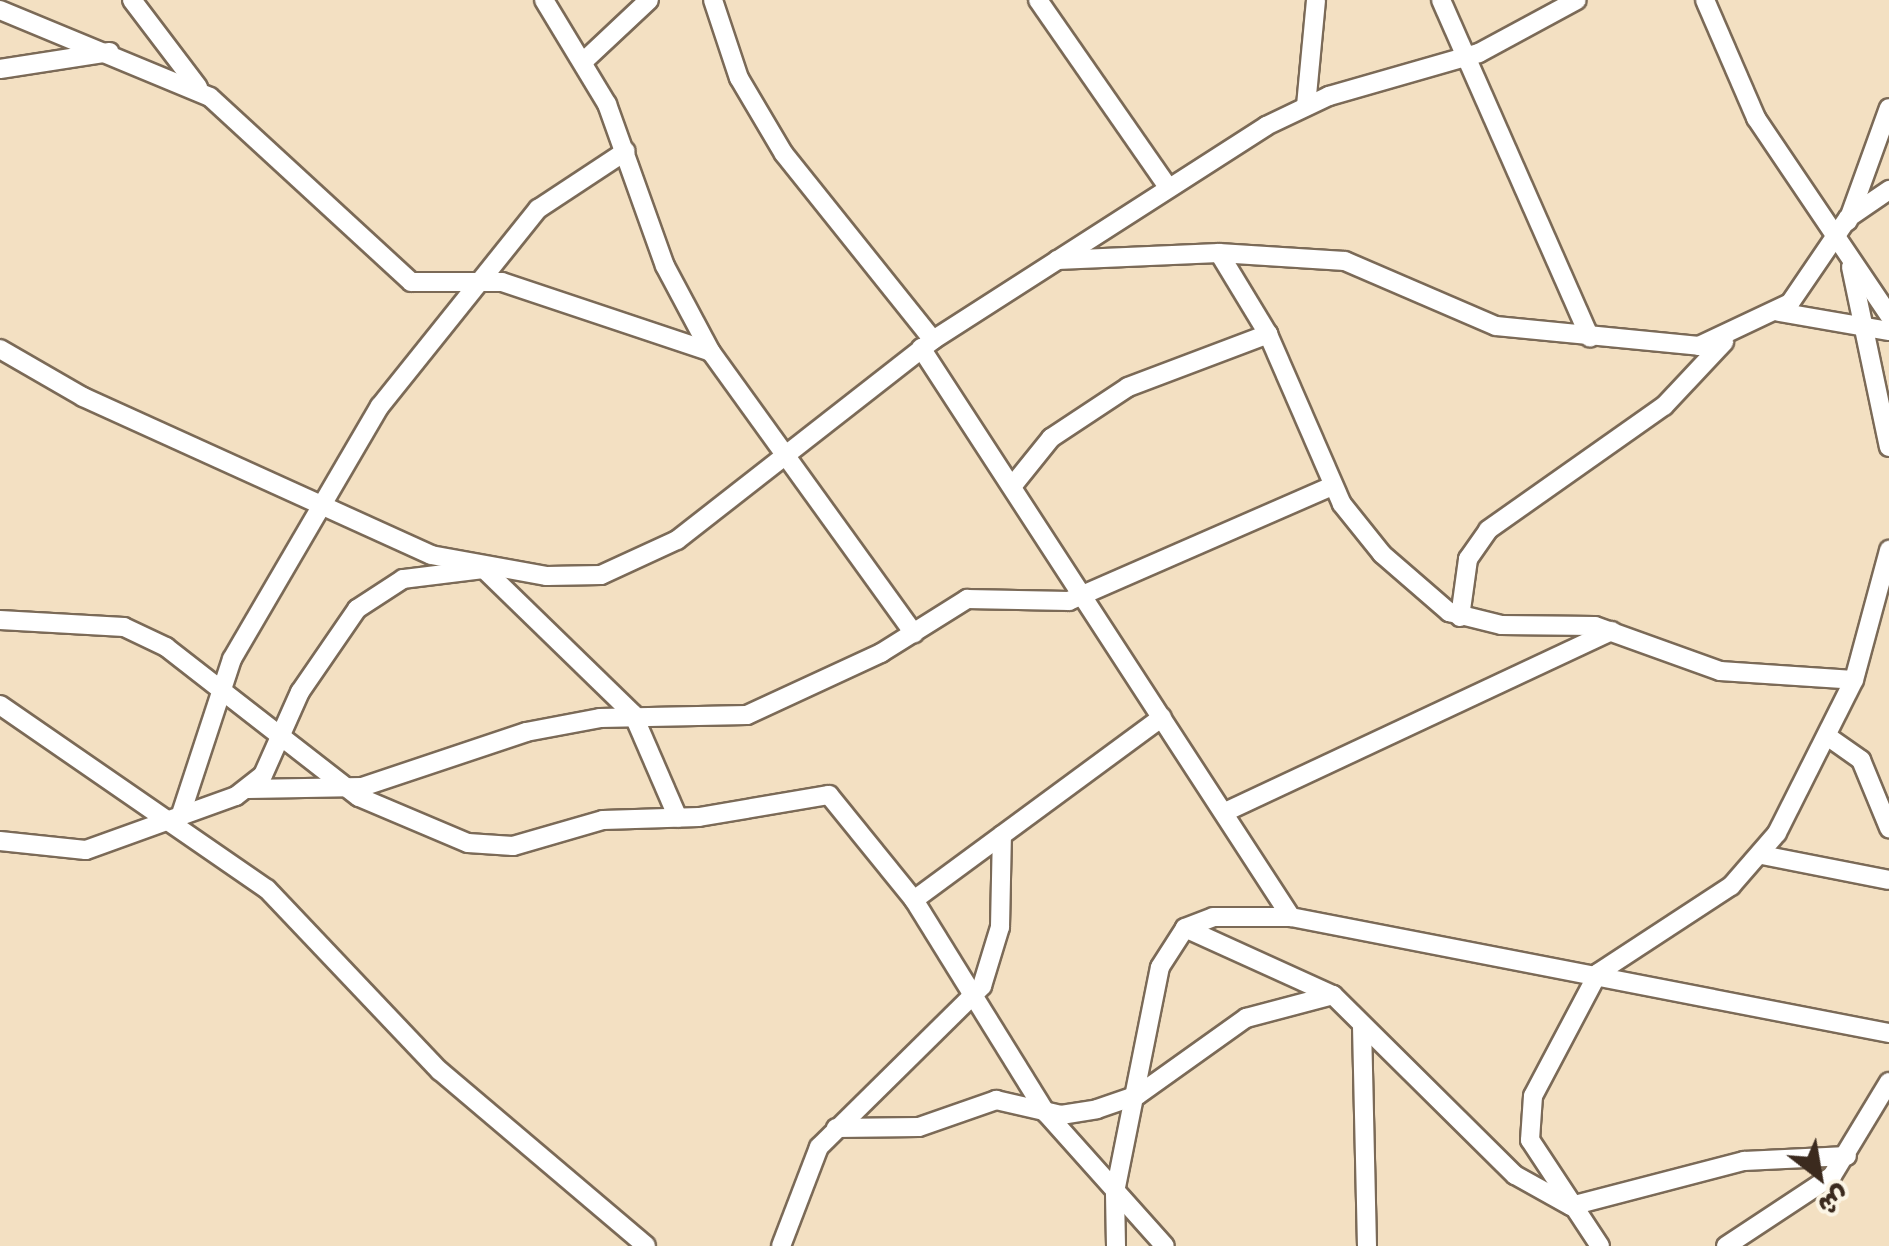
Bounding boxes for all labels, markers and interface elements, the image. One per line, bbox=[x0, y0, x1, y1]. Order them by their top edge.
north arrow bbox=[1769, 1126, 1869, 1226]
text: ش bbox=[1811, 1177, 1857, 1226]

